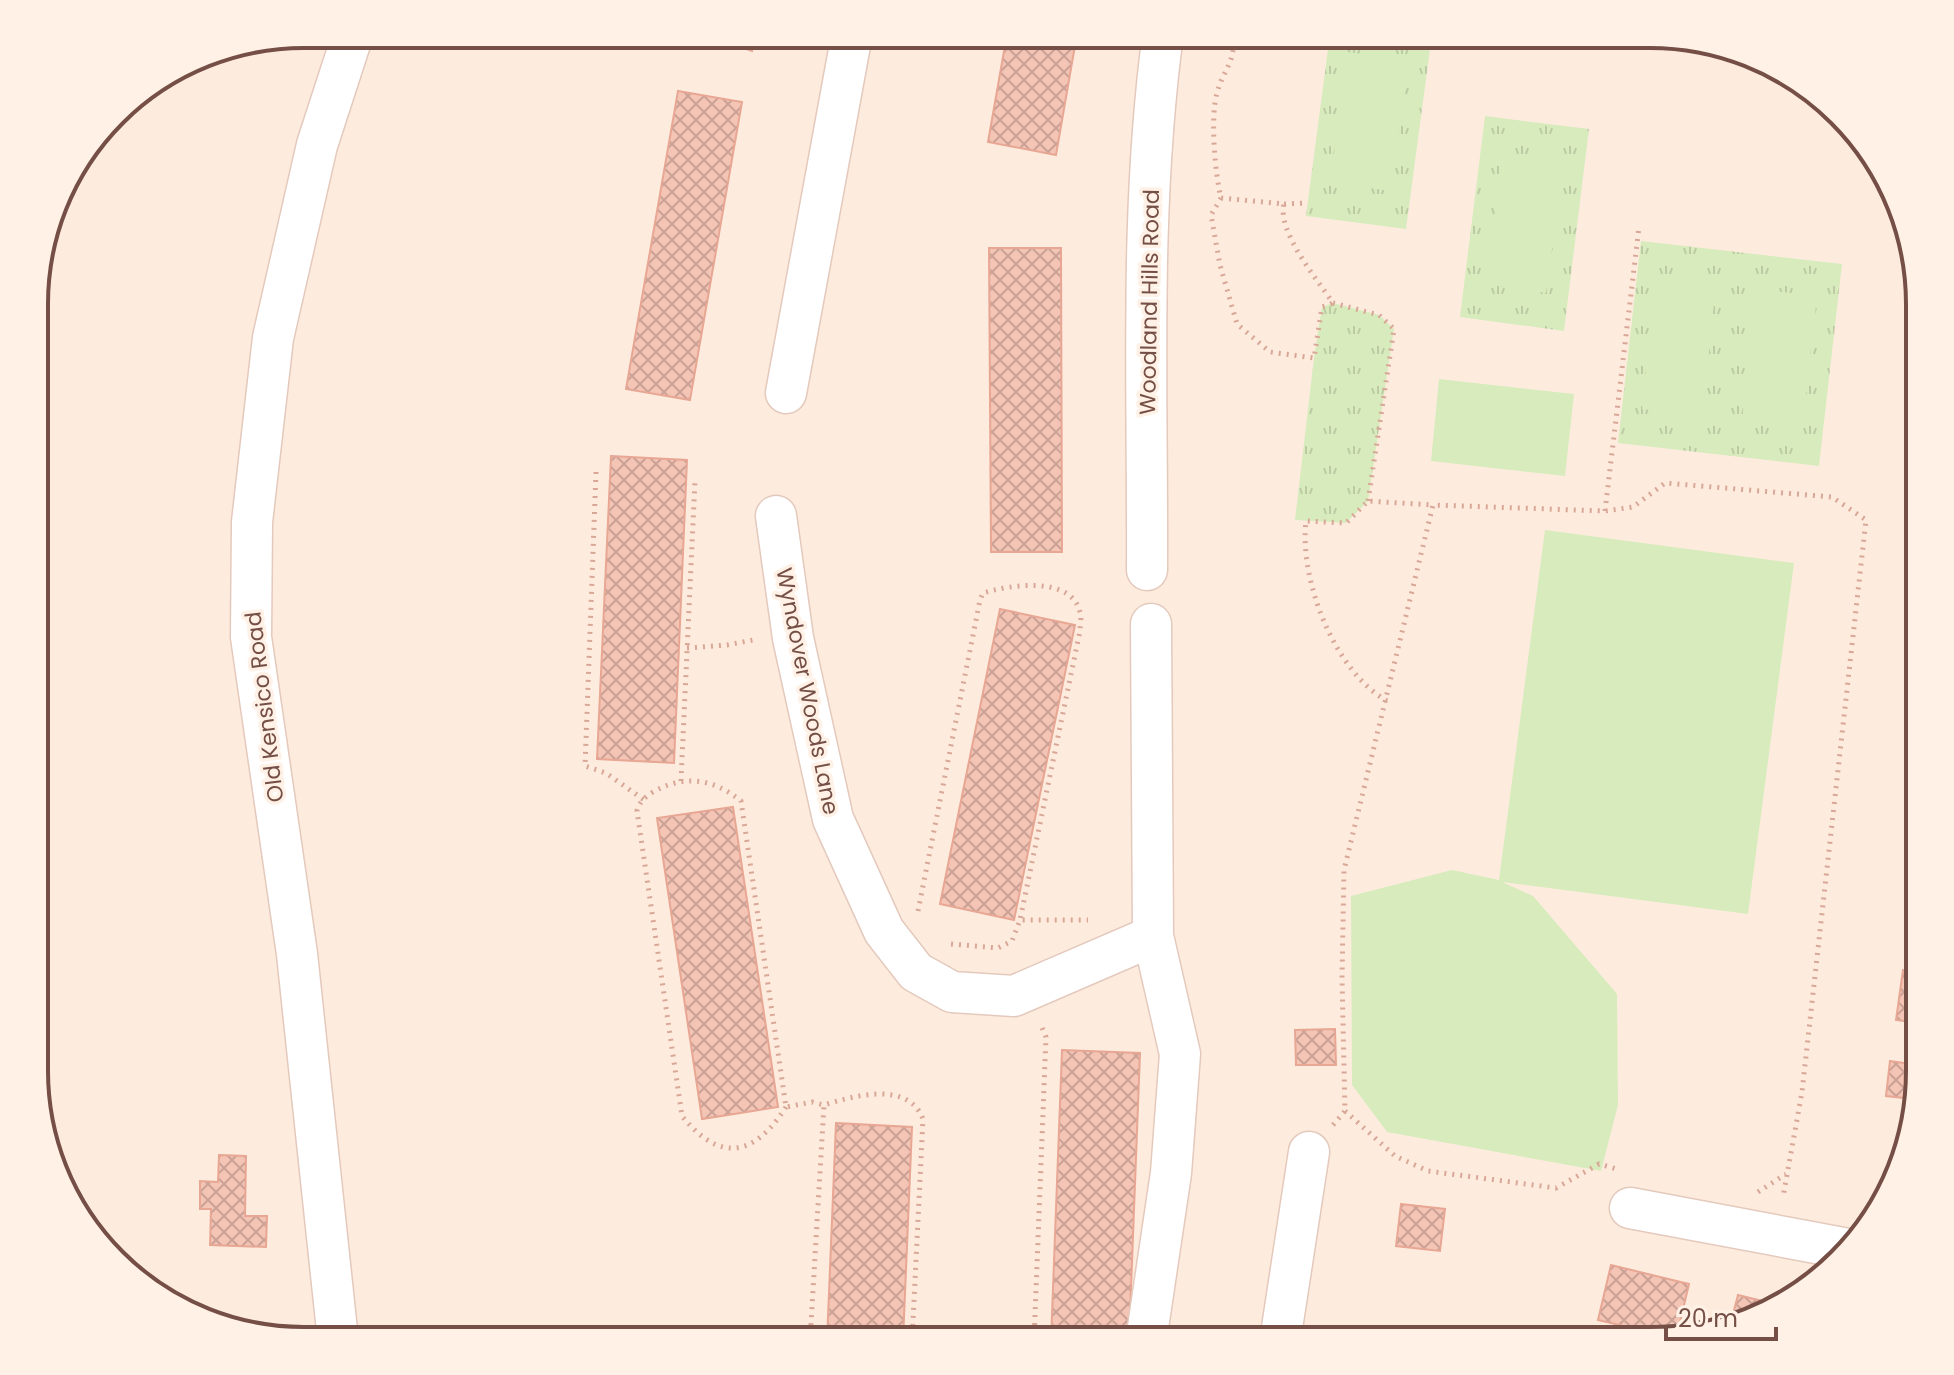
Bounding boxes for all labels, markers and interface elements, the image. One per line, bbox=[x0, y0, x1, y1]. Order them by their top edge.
street label: Woodland Hills Road bbox=[1132, 189, 1167, 415]
street label: Wyndover Woods Lane bbox=[768, 565, 847, 817]
street label: Old Kensico Road bbox=[237, 610, 292, 804]
scale bar bbox=[1666, 1291, 1776, 1341]
text: 20 m bbox=[1678, 1302, 1738, 1335]

